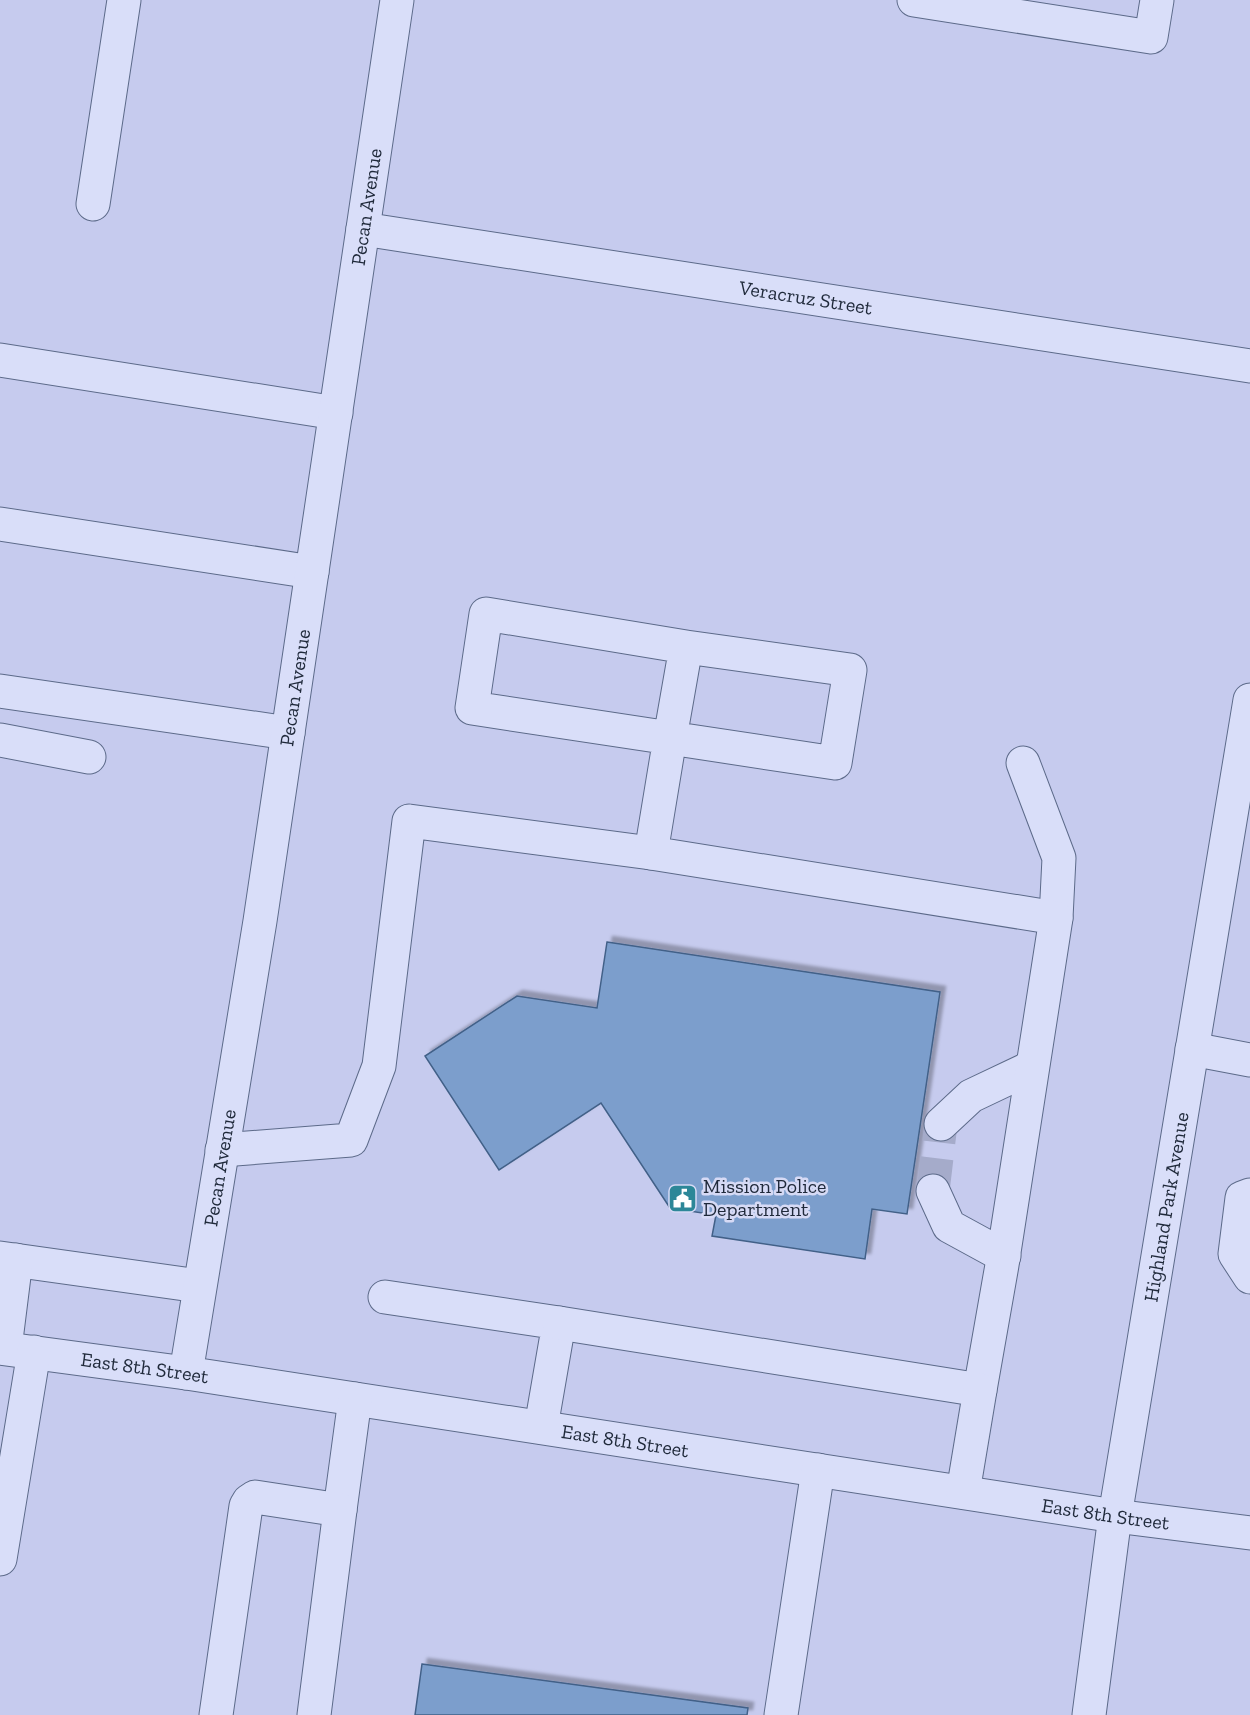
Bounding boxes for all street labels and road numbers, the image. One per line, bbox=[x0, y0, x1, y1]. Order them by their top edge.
street label: Pecan Avenue bbox=[346, 147, 387, 267]
street label: Veracruz Street bbox=[736, 275, 875, 320]
street label: Pecan Avenue bbox=[274, 627, 315, 748]
street label: Pecan Avenue bbox=[198, 1107, 241, 1228]
street label: Highland Park Avenue bbox=[1139, 1110, 1194, 1304]
street label: East 8th Street bbox=[79, 1347, 211, 1388]
street label: East 8th Street bbox=[560, 1419, 691, 1462]
street label: East 8th Street bbox=[1040, 1493, 1171, 1535]

